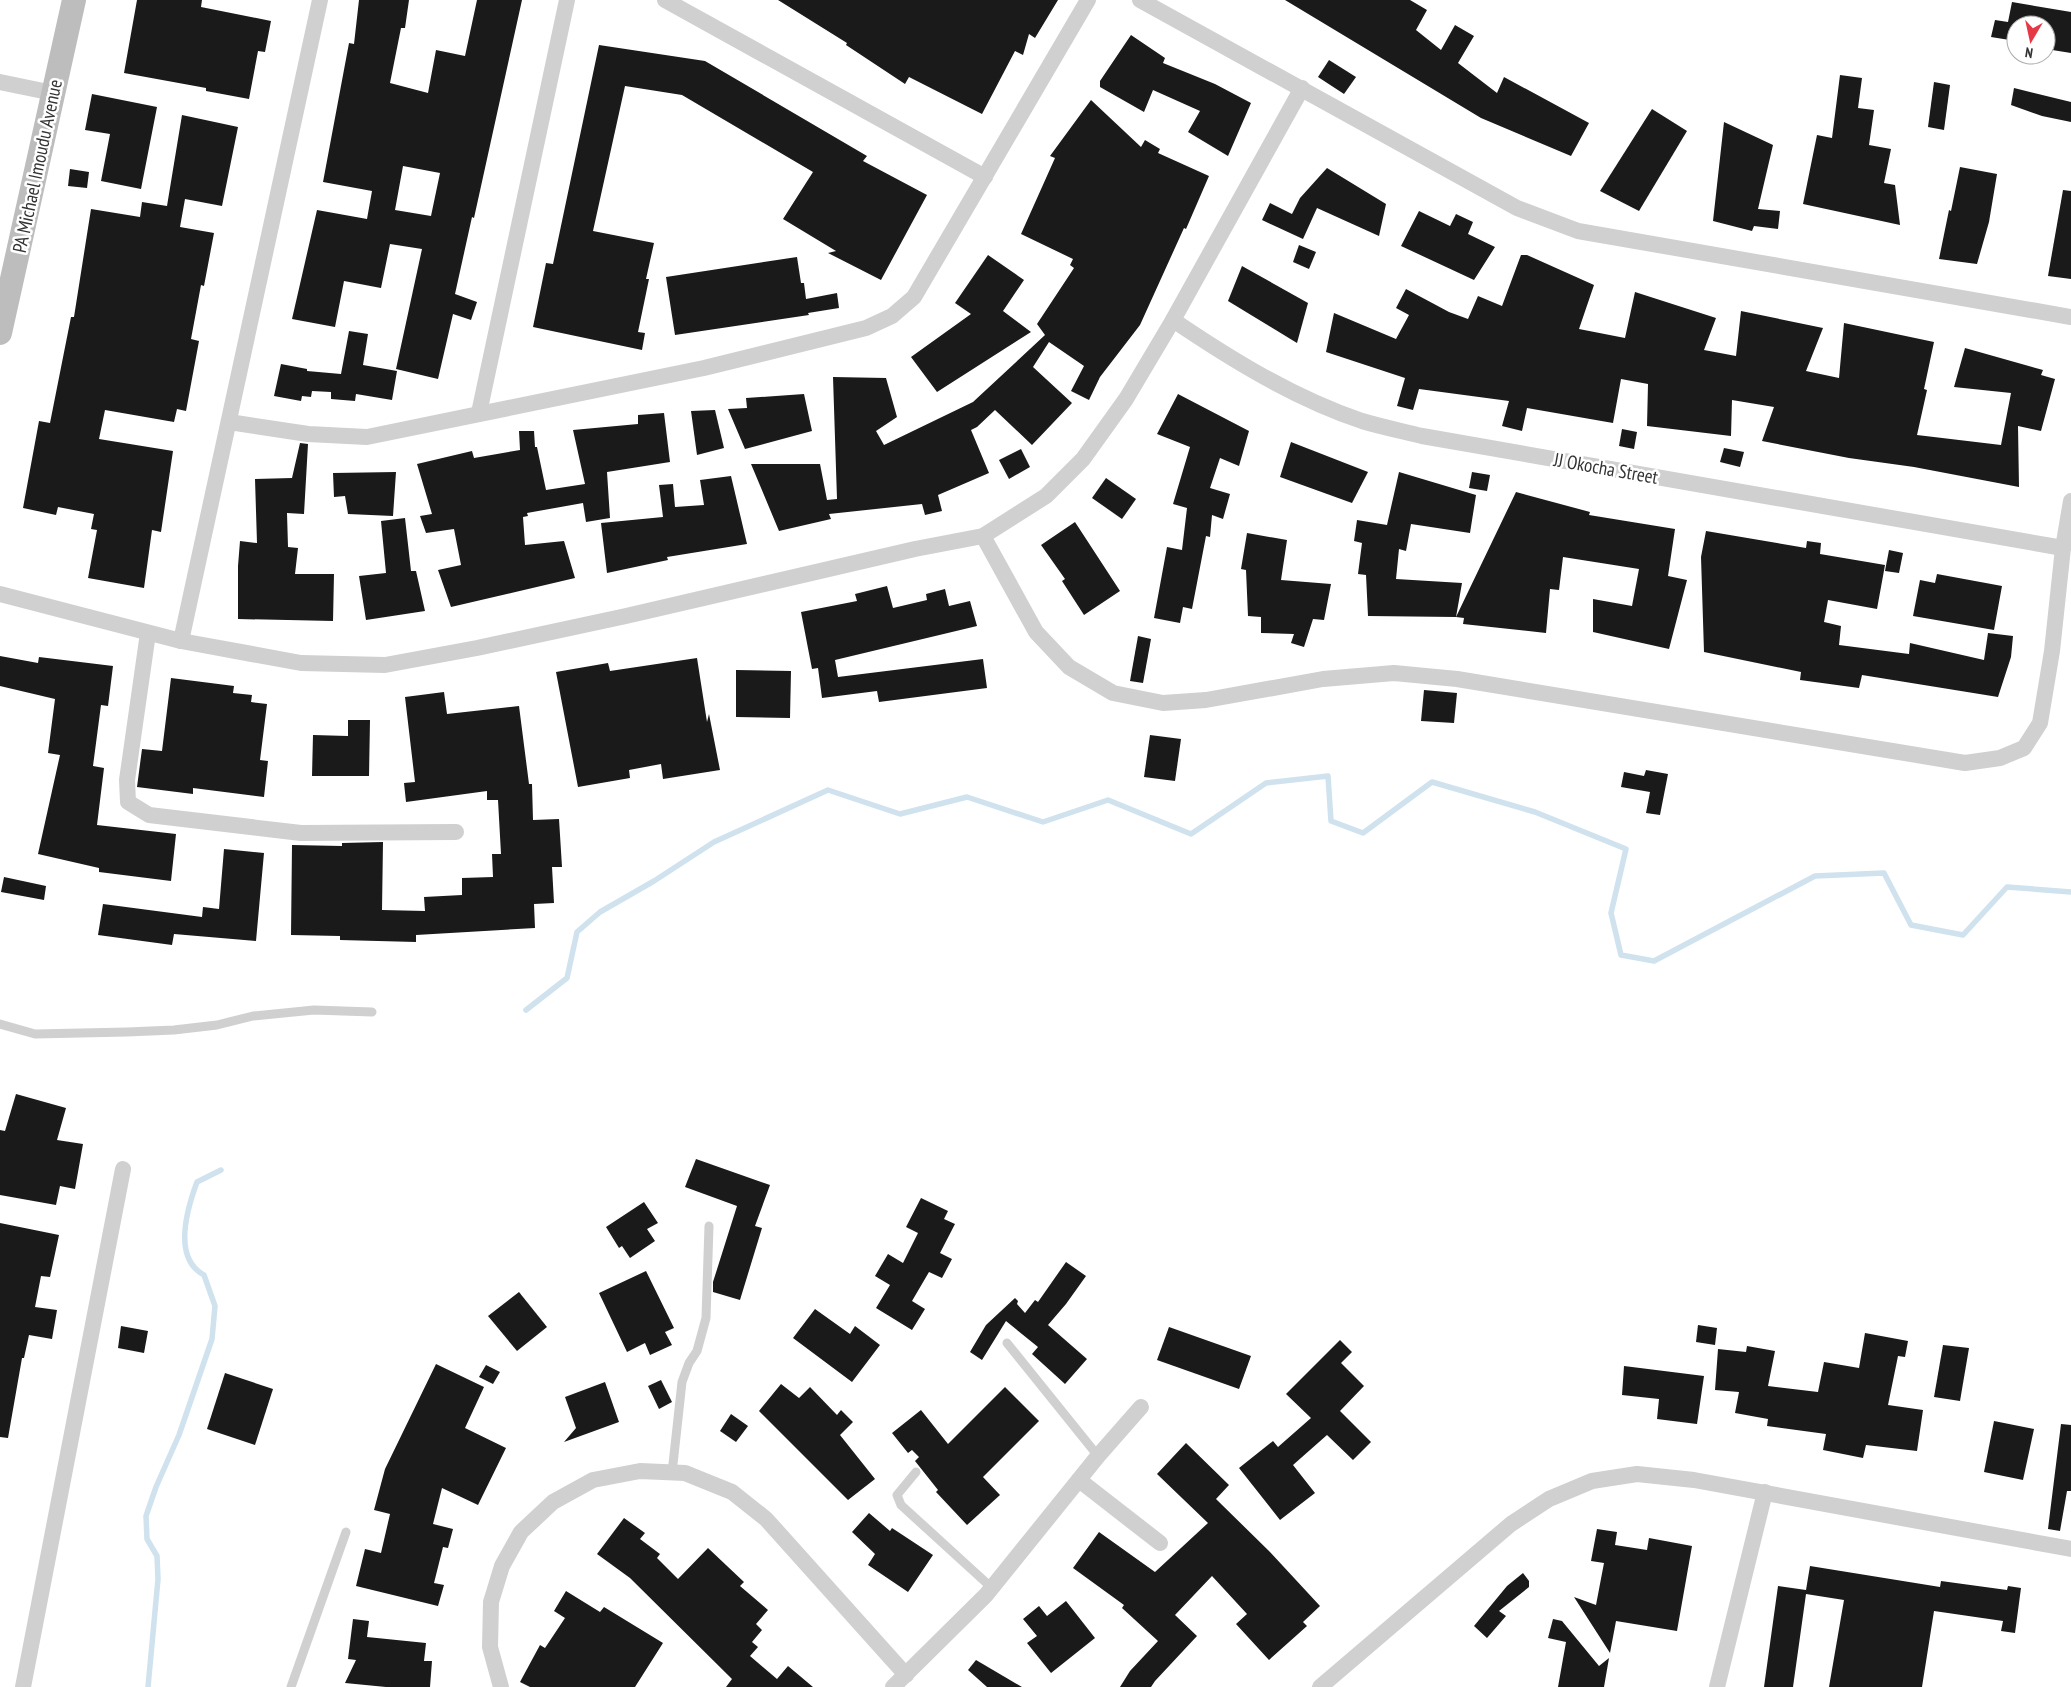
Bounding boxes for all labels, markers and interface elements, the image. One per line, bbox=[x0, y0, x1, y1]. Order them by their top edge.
north arrow bbox=[2006, 15, 2056, 65]
text: N bbox=[2024, 43, 2034, 62]
street label: PA Michael Imoudu Avenue bbox=[7, 77, 67, 255]
street label: JJ Okocha Street bbox=[1551, 447, 1661, 489]

